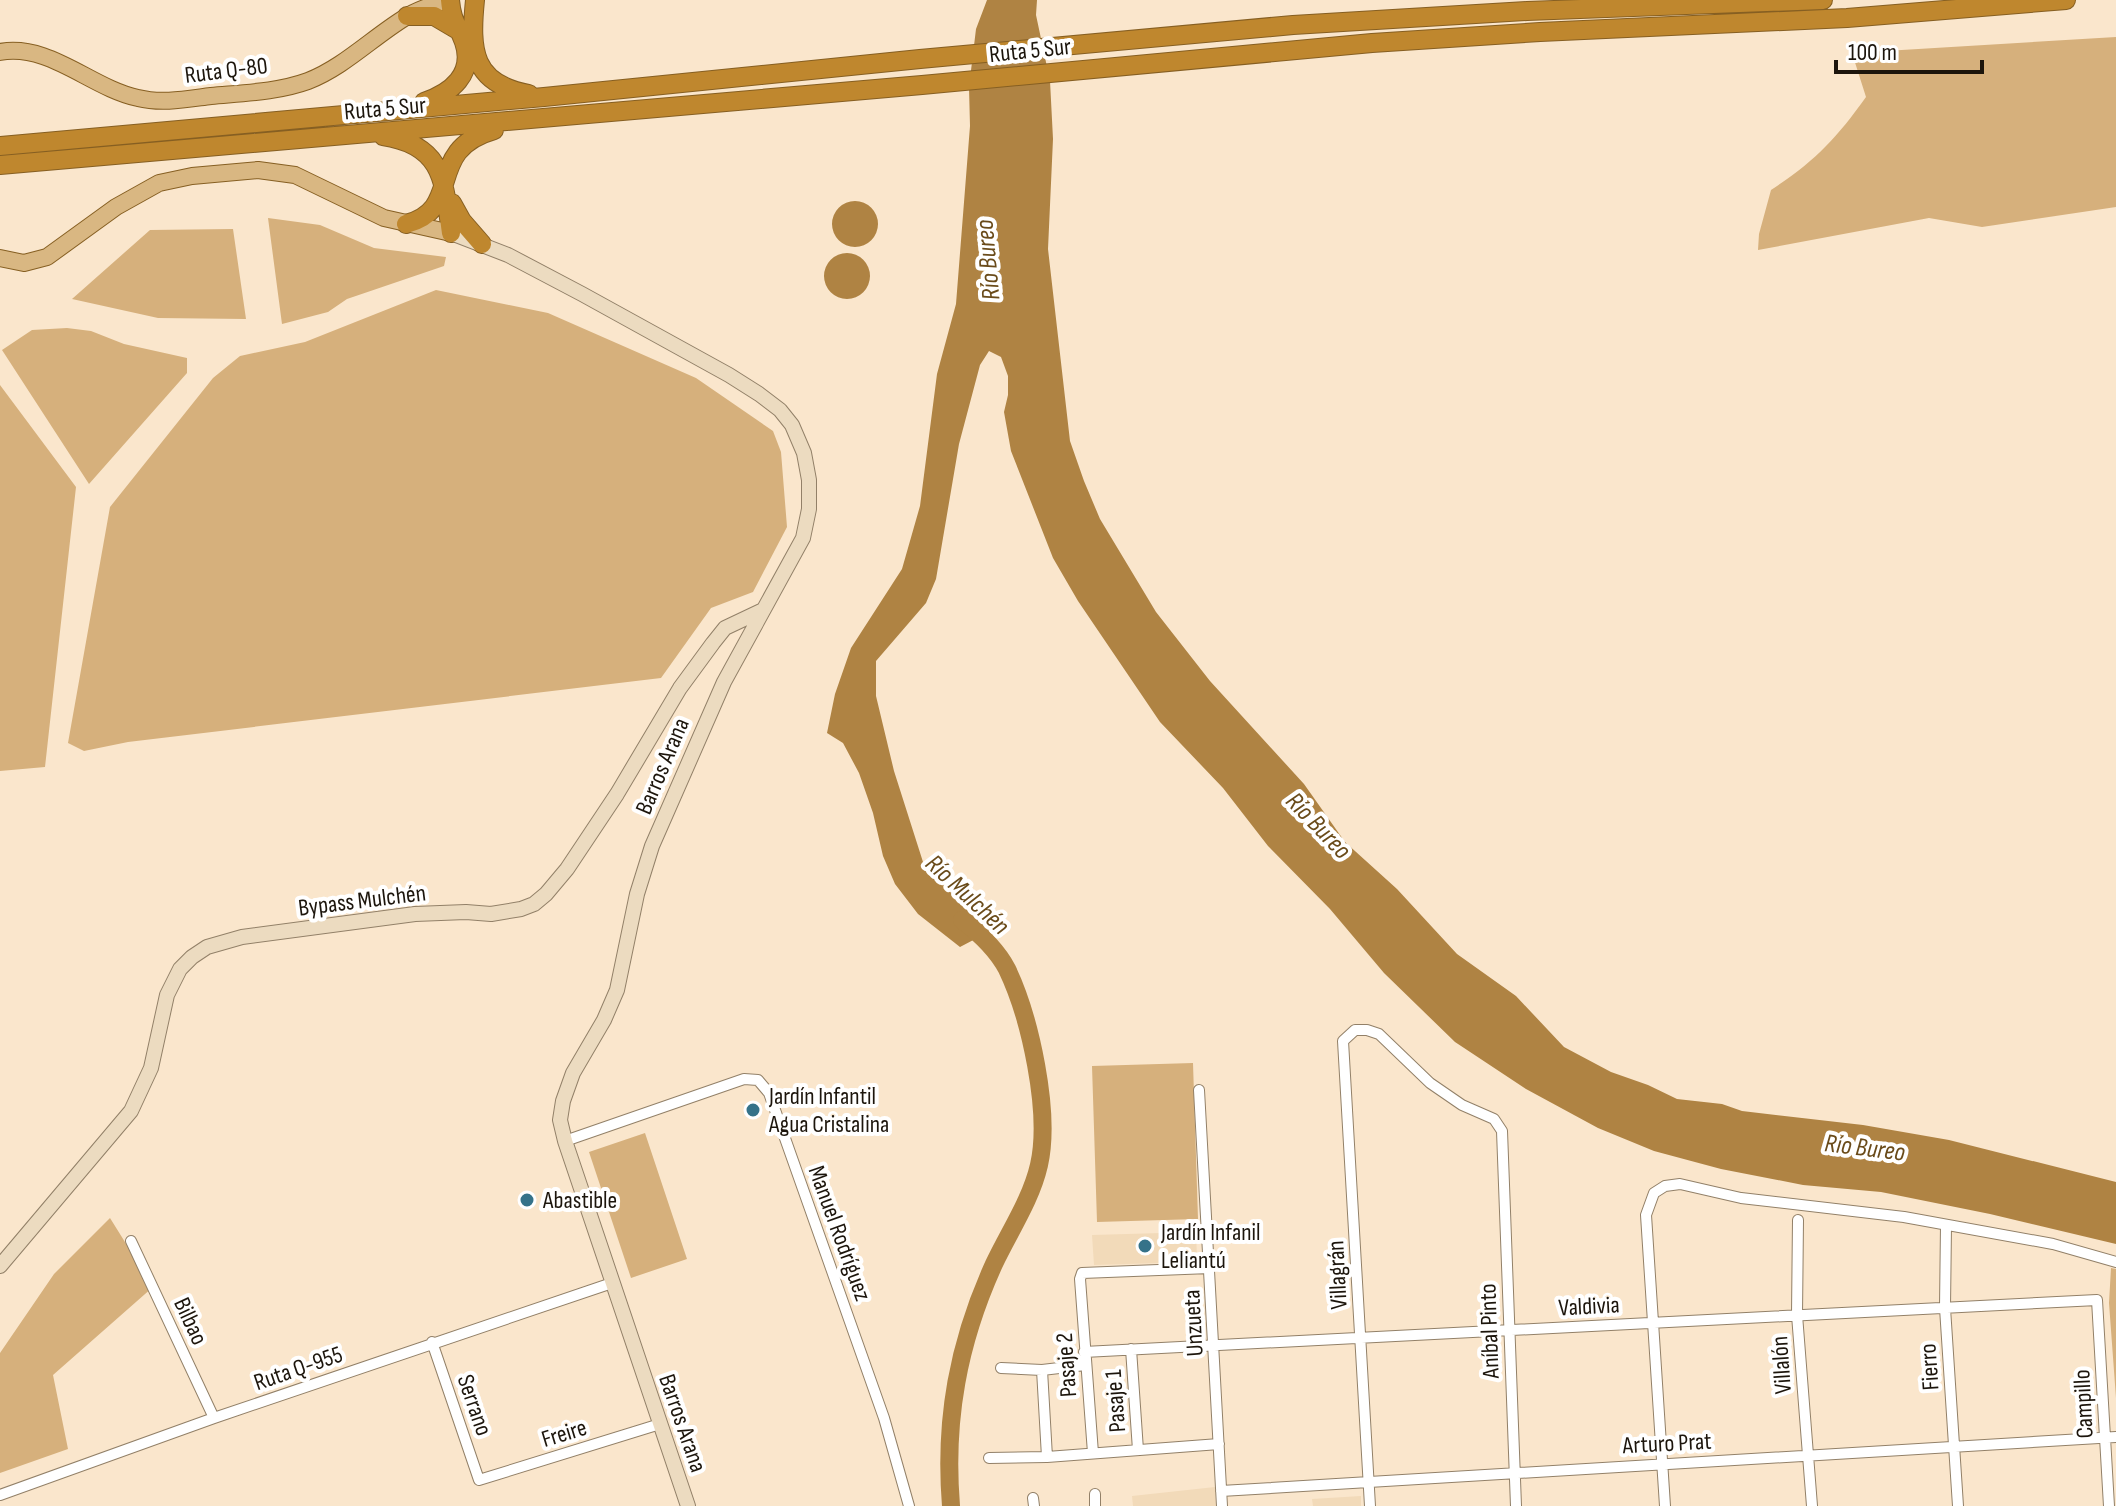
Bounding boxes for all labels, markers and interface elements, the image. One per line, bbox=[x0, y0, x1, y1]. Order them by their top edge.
scale bar bbox=[1836, 24, 1982, 74]
street label: Ruta 5 Sur bbox=[988, 32, 1072, 69]
text: 100 m bbox=[1848, 38, 1897, 67]
street label: Ruta Q-80 bbox=[183, 51, 269, 90]
street label: Ruta 5 Sur bbox=[343, 90, 427, 127]
water label: Río Bureo bbox=[969, 218, 1007, 301]
street label: Barros Arana bbox=[629, 714, 696, 819]
water label: Río Bureo bbox=[1279, 786, 1357, 866]
water label: Río Mulchén bbox=[918, 848, 1016, 942]
street label: Bypass Mulchén bbox=[297, 878, 427, 923]
place label: Jardín Infantil Agua Cristalina bbox=[768, 1082, 889, 1139]
marker: Jardín Infantil Agua Cristalina bbox=[744, 1101, 762, 1119]
water label: Río Bureo bbox=[1823, 1128, 1907, 1169]
street label: Manuel Rodríguez bbox=[802, 1162, 878, 1305]
place label: Abastible bbox=[542, 1186, 617, 1215]
marker: Abastible bbox=[518, 1191, 536, 1209]
place label: Jardín Infanil Leliantú bbox=[1160, 1218, 1260, 1275]
marker: Jardín Infanil Leliantú bbox=[1136, 1237, 1154, 1255]
street label: Villagrán bbox=[1321, 1240, 1354, 1310]
street label: Aníbal Pinto bbox=[1473, 1283, 1506, 1380]
street label: Unzueta bbox=[1177, 1289, 1210, 1357]
street label: Valdivia bbox=[1558, 1290, 1620, 1323]
street label: Bilbao bbox=[167, 1293, 214, 1349]
street label: Pasaje 2 bbox=[1050, 1332, 1083, 1398]
street label: Villalón bbox=[1765, 1335, 1798, 1395]
street label: Ruta Q-955 bbox=[250, 1340, 346, 1397]
street label: Fierro bbox=[1913, 1343, 1946, 1391]
street label: Pasaje 1 bbox=[1099, 1368, 1132, 1433]
street label: Campillo bbox=[2067, 1369, 2100, 1439]
street label: Barros Arana bbox=[652, 1370, 713, 1476]
street label: Serrano bbox=[451, 1371, 498, 1440]
street label: Freire bbox=[538, 1413, 590, 1454]
street label: Arturo Prat bbox=[1621, 1427, 1712, 1460]

